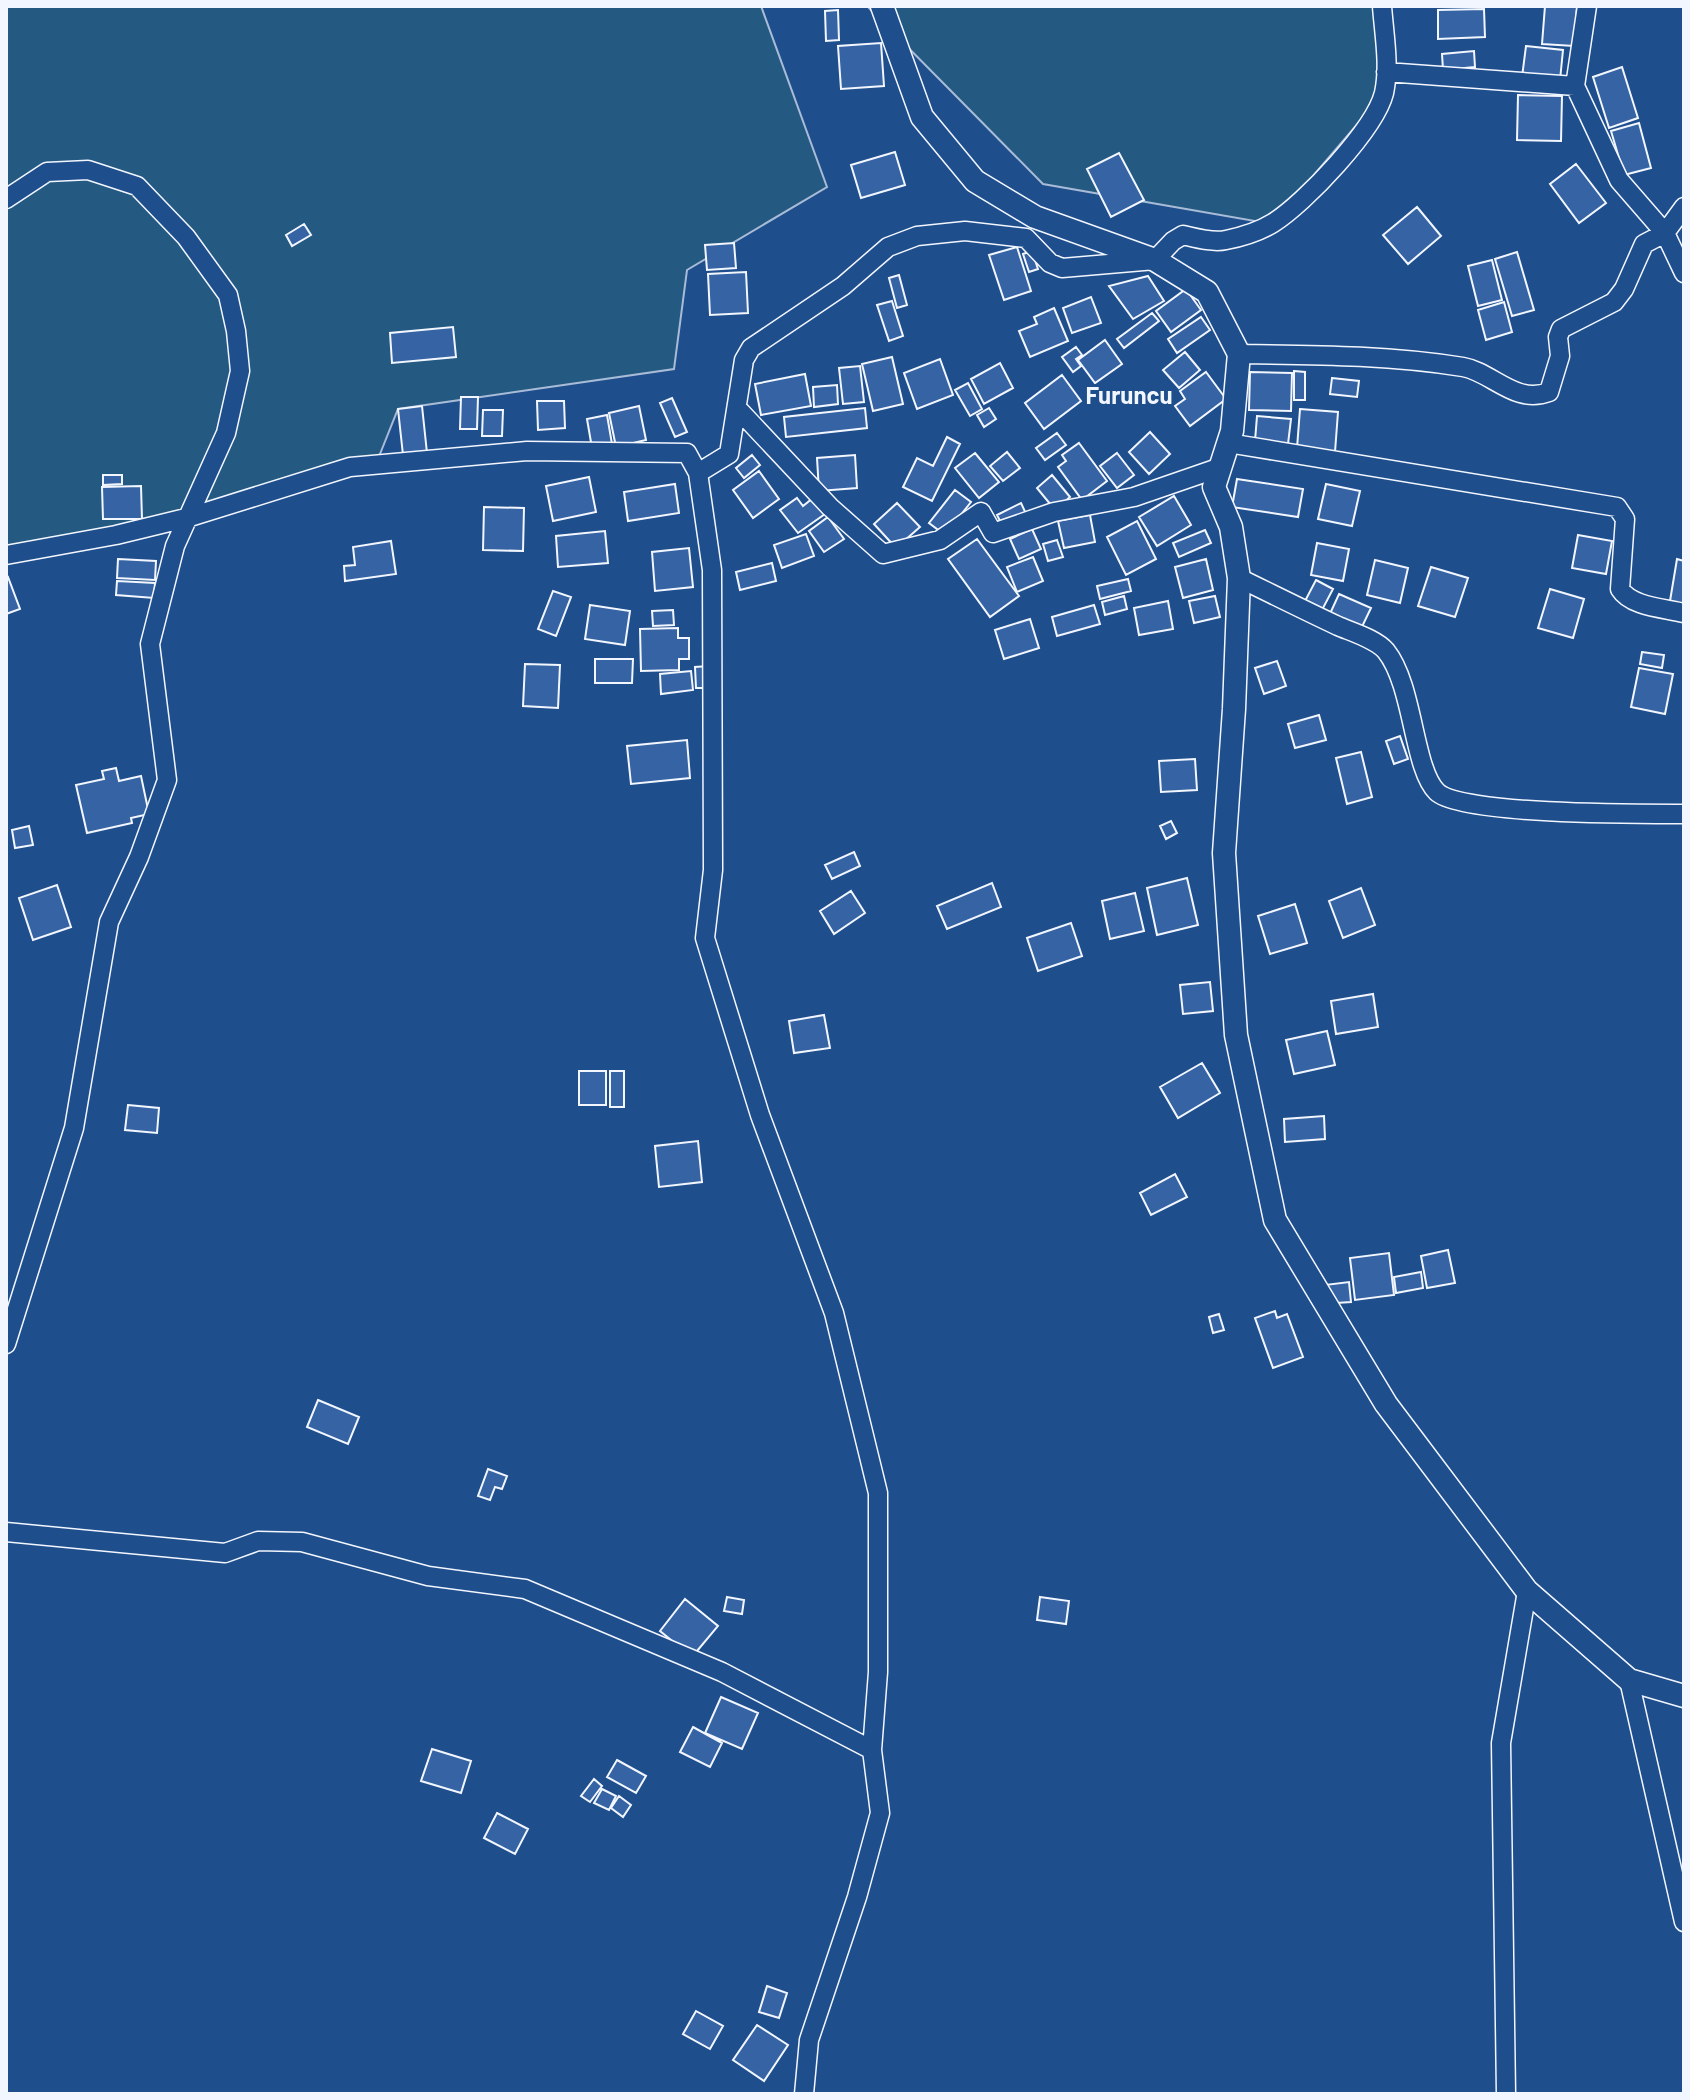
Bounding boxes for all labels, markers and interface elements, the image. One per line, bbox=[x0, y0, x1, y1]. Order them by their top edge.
district label: Furuncu bbox=[1086, 380, 1172, 409]

